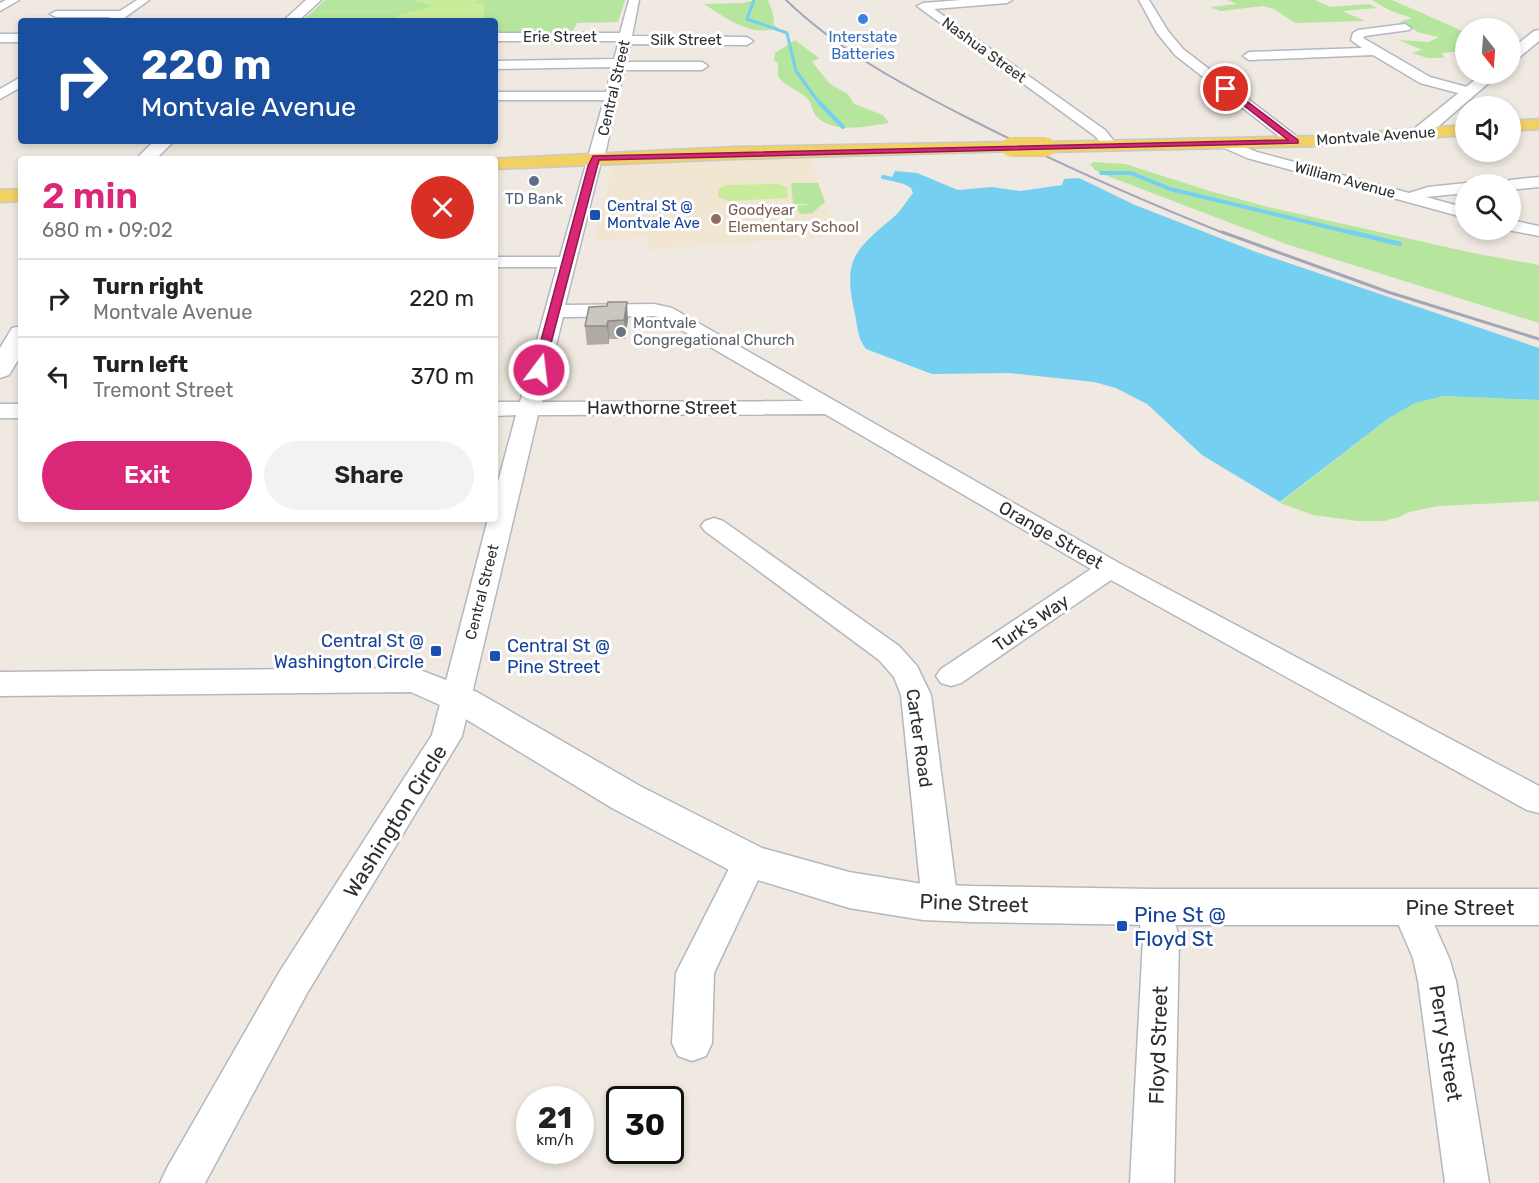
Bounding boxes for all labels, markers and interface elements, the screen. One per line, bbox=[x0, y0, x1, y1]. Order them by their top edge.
marker: Interstate Batteries bbox=[856, 12, 870, 26]
street label: Nashua Street bbox=[938, 13, 1030, 87]
north arrow bbox=[1455, 18, 1521, 84]
map controls bbox=[1455, 18, 1521, 240]
street label: Erie Street bbox=[523, 28, 597, 46]
place label: Interstate Batteries bbox=[828, 28, 898, 63]
street label: Silk Street bbox=[650, 31, 722, 49]
street label: Central Street bbox=[594, 38, 634, 138]
text: 220 m bbox=[141, 40, 272, 90]
icon: right bbox=[42, 42, 120, 120]
pin bbox=[1200, 63, 1251, 114]
icon: arrive bbox=[1209, 72, 1242, 105]
text: Montvale Avenue bbox=[141, 91, 356, 123]
button: sound bbox=[1455, 96, 1521, 162]
street label: Montvale Avenue bbox=[1316, 123, 1436, 149]
street label: William Avenue bbox=[1292, 158, 1398, 202]
text: 2 min bbox=[42, 174, 138, 217]
marker: TD Bank bbox=[527, 174, 541, 188]
button: search bbox=[1455, 174, 1521, 240]
button: close bbox=[411, 176, 474, 239]
place label: TD Bank bbox=[505, 190, 563, 208]
place label: Central St @ Montvale Ave bbox=[607, 197, 700, 232]
place label: Goodyear Elementary School bbox=[728, 201, 859, 236]
marker: Central St @ Montvale Ave bbox=[588, 208, 602, 222]
marker: Goodyear Elementary School bbox=[709, 212, 723, 226]
text: 680 m · 09:02 bbox=[42, 218, 173, 242]
text: Turn right bbox=[93, 273, 203, 300]
icon: right bbox=[42, 282, 75, 315]
text: 220 m bbox=[409, 285, 474, 312]
text: Montvale Avenue bbox=[93, 300, 252, 324]
place label: Montvale Congregational Church bbox=[633, 314, 795, 349]
marker: Montvale Congregational Church bbox=[614, 325, 628, 339]
position arrow bbox=[507, 338, 571, 402]
text: Turn left bbox=[93, 351, 188, 378]
icon: left bbox=[42, 360, 75, 393]
text: 370 m bbox=[411, 363, 474, 390]
text: Tremont Street bbox=[93, 378, 233, 402]
street label: Hawthorne Street bbox=[587, 397, 737, 419]
button: Exit bbox=[42, 441, 252, 510]
button: Share bbox=[264, 441, 474, 510]
street label: Orange Street bbox=[995, 496, 1107, 574]
street label: Central Street bbox=[461, 542, 503, 642]
street label: Turk's Way bbox=[989, 590, 1073, 656]
place label: Central St @ Washington Circle bbox=[274, 630, 424, 673]
place label: Central St @ Pine Street bbox=[507, 635, 610, 678]
marker: Central St @ Washington Circle bbox=[429, 644, 443, 658]
marker: Central St @ Pine Street bbox=[488, 649, 502, 663]
street label: Carter Road bbox=[901, 687, 937, 789]
street label: Washington Circle bbox=[338, 740, 452, 902]
street label: Pine Street bbox=[919, 889, 1029, 917]
street label: Pine Street bbox=[1406, 895, 1514, 920]
place label: Pine St @ Floyd St bbox=[1134, 902, 1226, 951]
marker: Pine St @ Floyd St bbox=[1115, 919, 1129, 933]
street label: Perry Street bbox=[1424, 983, 1468, 1103]
street label: Floyd Street bbox=[1143, 985, 1173, 1105]
speed limit sign: 30 bbox=[606, 1086, 684, 1164]
text: 21 bbox=[538, 1100, 572, 1136]
text: km/h bbox=[536, 1131, 574, 1149]

